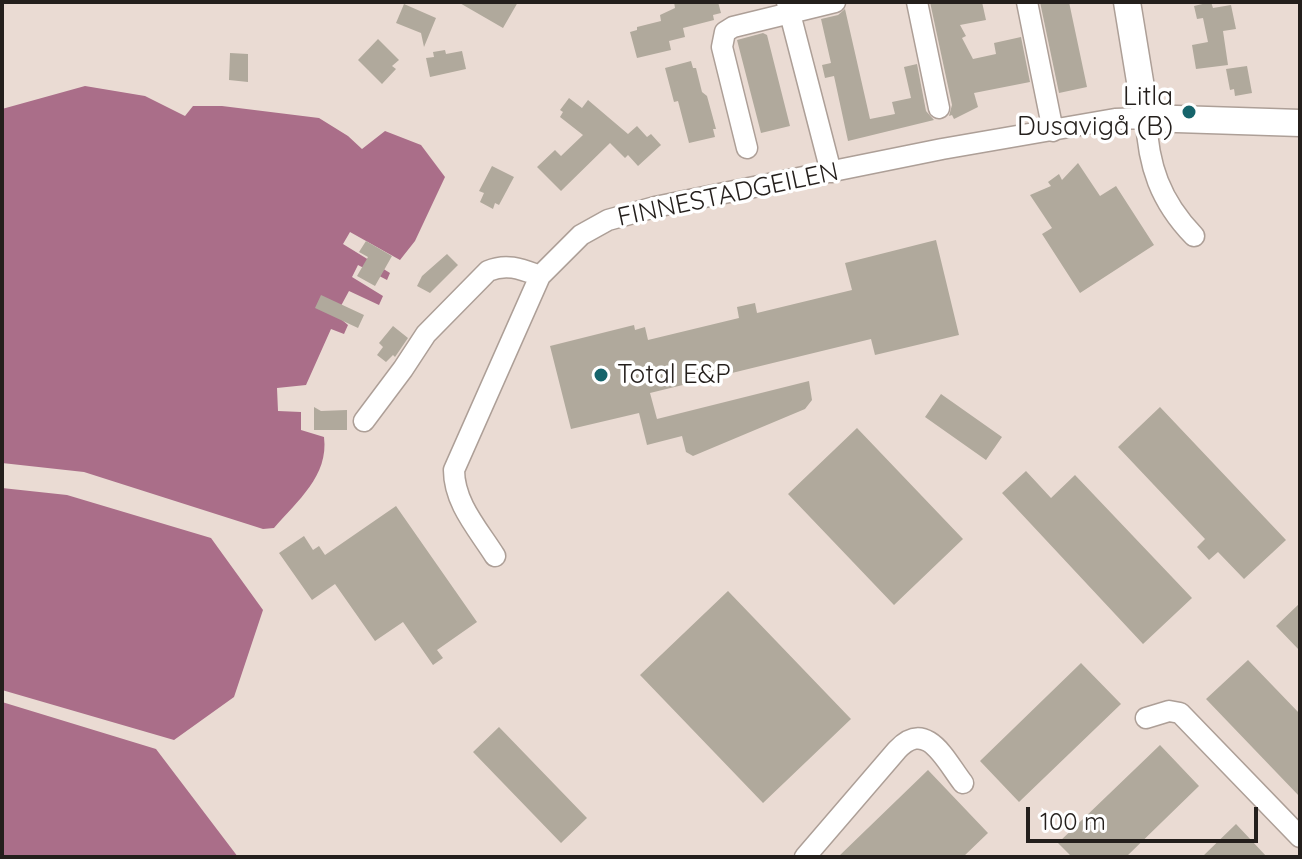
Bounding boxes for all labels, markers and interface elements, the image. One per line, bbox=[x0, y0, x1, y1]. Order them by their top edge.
place label: Litla Dusavigå (B) bbox=[1017, 81, 1173, 142]
marker: Litla Dusavigå (B) bbox=[1180, 103, 1198, 121]
street label: FINNESTADGEILEN bbox=[615, 156, 841, 234]
place label: Total E&P bbox=[617, 359, 731, 391]
marker: Total E&P bbox=[592, 366, 610, 384]
scale bar bbox=[1030, 791, 1262, 841]
text: 100 m bbox=[1040, 806, 1106, 836]

